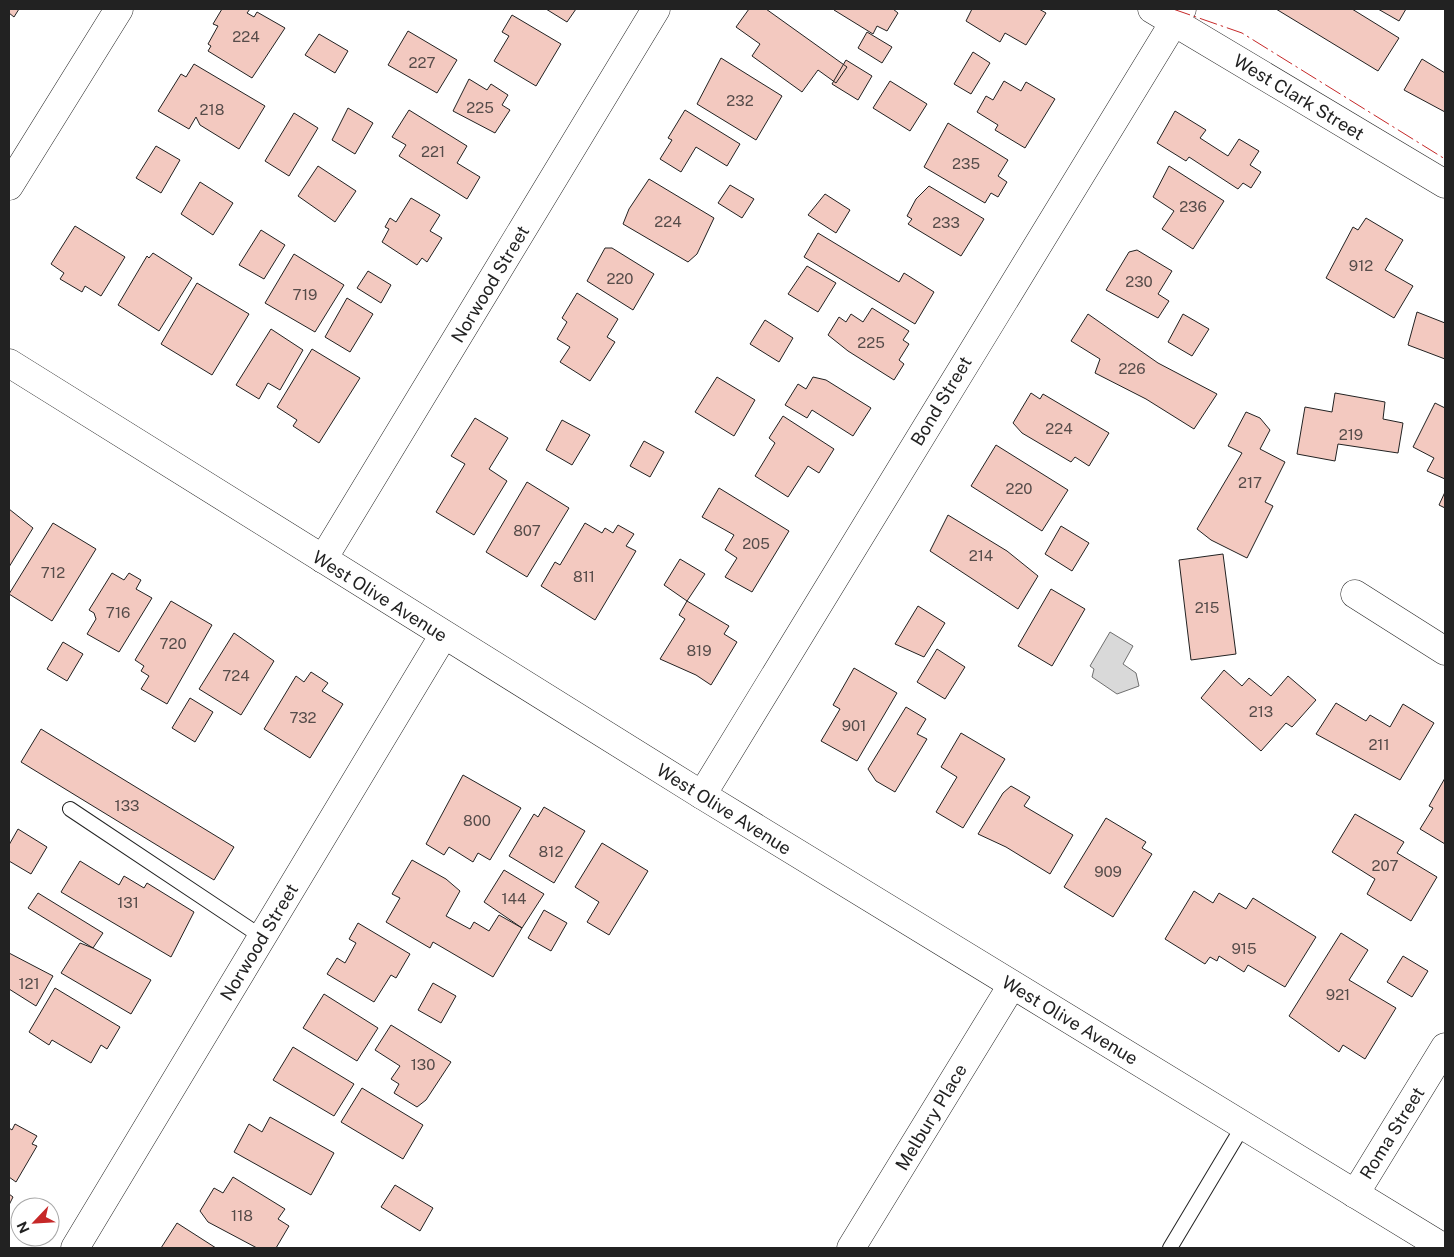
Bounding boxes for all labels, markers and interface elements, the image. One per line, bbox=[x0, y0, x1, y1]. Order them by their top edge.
house number: 224 bbox=[232, 28, 260, 45]
street label: West Clark Street bbox=[1230, 50, 1368, 144]
house number: 227 bbox=[409, 54, 435, 71]
house number: 232 bbox=[726, 92, 754, 109]
house number: 225 bbox=[466, 99, 494, 116]
house number: 218 bbox=[200, 101, 224, 118]
house number: 221 bbox=[421, 143, 445, 160]
house number: 235 bbox=[952, 155, 980, 172]
house number: 236 bbox=[1179, 198, 1207, 215]
house number: 224 bbox=[654, 213, 682, 230]
house number: 233 bbox=[932, 214, 960, 231]
street label: Norwood Street bbox=[447, 222, 533, 346]
house number: 912 bbox=[1349, 257, 1373, 274]
house number: 220 bbox=[606, 270, 634, 287]
house number: 230 bbox=[1125, 273, 1153, 290]
house number: 719 bbox=[293, 286, 317, 303]
house number: 225 bbox=[857, 334, 885, 351]
street label: Bond Street bbox=[906, 353, 976, 449]
house number: 226 bbox=[1118, 360, 1146, 377]
house number: 224 bbox=[1045, 420, 1073, 437]
house number: 219 bbox=[1339, 426, 1363, 443]
house number: 217 bbox=[1238, 474, 1262, 491]
house number: 220 bbox=[1005, 480, 1033, 497]
house number: 807 bbox=[513, 522, 541, 539]
house number: 205 bbox=[742, 535, 770, 552]
street label: West Olive Avenue bbox=[309, 546, 451, 646]
house number: 214 bbox=[969, 547, 993, 564]
house number: 712 bbox=[41, 564, 65, 581]
house number: 811 bbox=[573, 568, 595, 585]
house number: 215 bbox=[1195, 599, 1219, 616]
house number: 716 bbox=[106, 604, 130, 621]
house number: 720 bbox=[159, 635, 187, 652]
house number: 819 bbox=[686, 642, 712, 659]
house number: 724 bbox=[222, 667, 250, 684]
house number: 213 bbox=[1249, 703, 1273, 720]
house number: 732 bbox=[289, 709, 317, 726]
house number: 901 bbox=[842, 717, 866, 734]
house number: 211 bbox=[1368, 736, 1390, 753]
street label: West Olive Avenue bbox=[653, 759, 795, 859]
house number: 133 bbox=[115, 797, 139, 814]
house number: 800 bbox=[463, 812, 491, 829]
house number: 812 bbox=[539, 843, 563, 860]
house number: 207 bbox=[1372, 857, 1398, 874]
house number: 909 bbox=[1094, 863, 1122, 880]
street label: Norwood Street bbox=[216, 880, 302, 1004]
house number: 144 bbox=[502, 890, 526, 907]
house number: 131 bbox=[117, 894, 139, 911]
house number: 915 bbox=[1231, 940, 1257, 957]
street label: West Olive Avenue bbox=[998, 971, 1142, 1069]
house number: 121 bbox=[18, 975, 40, 992]
house number: 921 bbox=[1326, 986, 1350, 1003]
house number: 130 bbox=[411, 1056, 435, 1073]
street label: Melbury Place bbox=[891, 1060, 971, 1174]
street label: Roma Street bbox=[1355, 1083, 1429, 1183]
north arrow bbox=[10, 1197, 60, 1247]
house number: 118 bbox=[231, 1207, 253, 1224]
text: N bbox=[14, 1219, 33, 1236]

